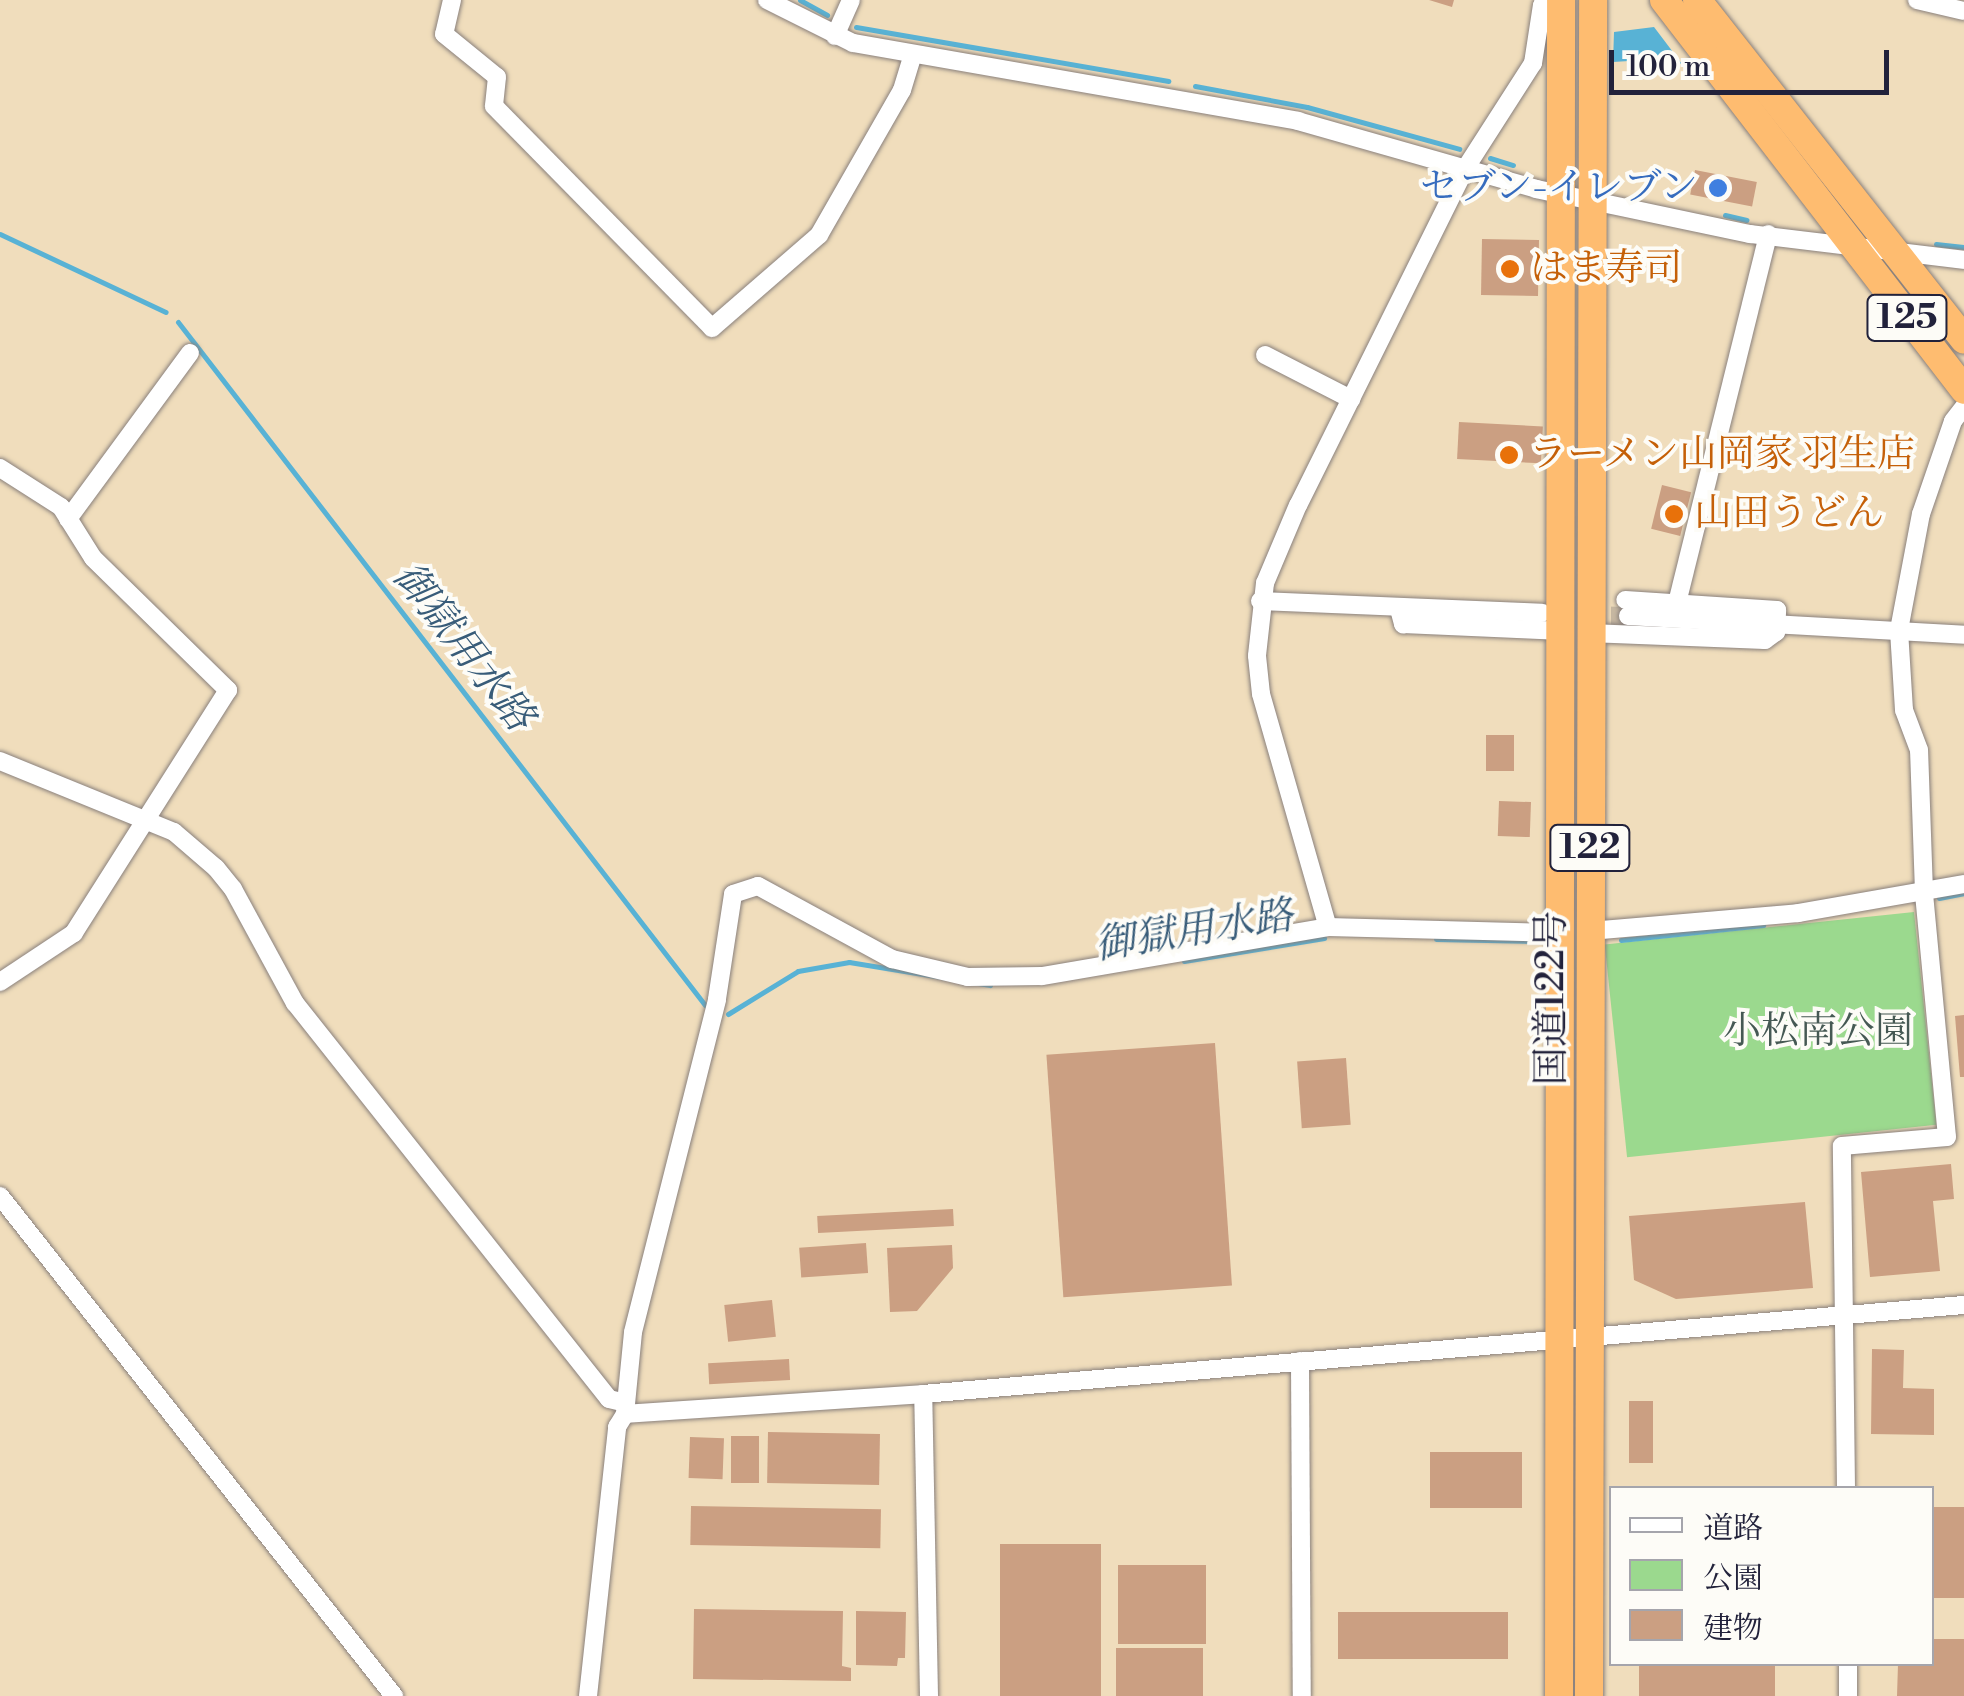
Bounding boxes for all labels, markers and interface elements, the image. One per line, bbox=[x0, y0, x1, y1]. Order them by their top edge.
scale bar bbox=[1614, 30, 1894, 92]
text: 100 m bbox=[1626, 48, 1710, 86]
place label: セブン-イレブン bbox=[1417, 165, 1698, 211]
marker: セブン-イレブン bbox=[1707, 177, 1729, 199]
place label: はま寿司 bbox=[1530, 246, 1682, 292]
marker: はま寿司 bbox=[1499, 258, 1521, 280]
road number: 125 bbox=[1864, 288, 1950, 348]
place label: ラーメン山岡家 羽生店 bbox=[1529, 432, 1917, 478]
marker: ラーメン山岡家 羽生店 bbox=[1498, 444, 1520, 466]
place label: 山田うどん bbox=[1694, 491, 1884, 537]
marker: 山田うどん bbox=[1663, 503, 1685, 525]
water label: 御獄用水路 bbox=[383, 553, 543, 741]
road number: 122 bbox=[1548, 818, 1632, 878]
water label: 御獄用水路 bbox=[1091, 892, 1297, 970]
street label: 国道122号 bbox=[1529, 911, 1575, 1085]
park label: 小松南公園 bbox=[1723, 1009, 1913, 1055]
legend bbox=[1609, 1486, 1934, 1666]
text: 道路 bbox=[1703, 1510, 1763, 1548]
text: 公園 bbox=[1703, 1560, 1763, 1598]
text: 建物 bbox=[1703, 1610, 1763, 1648]

